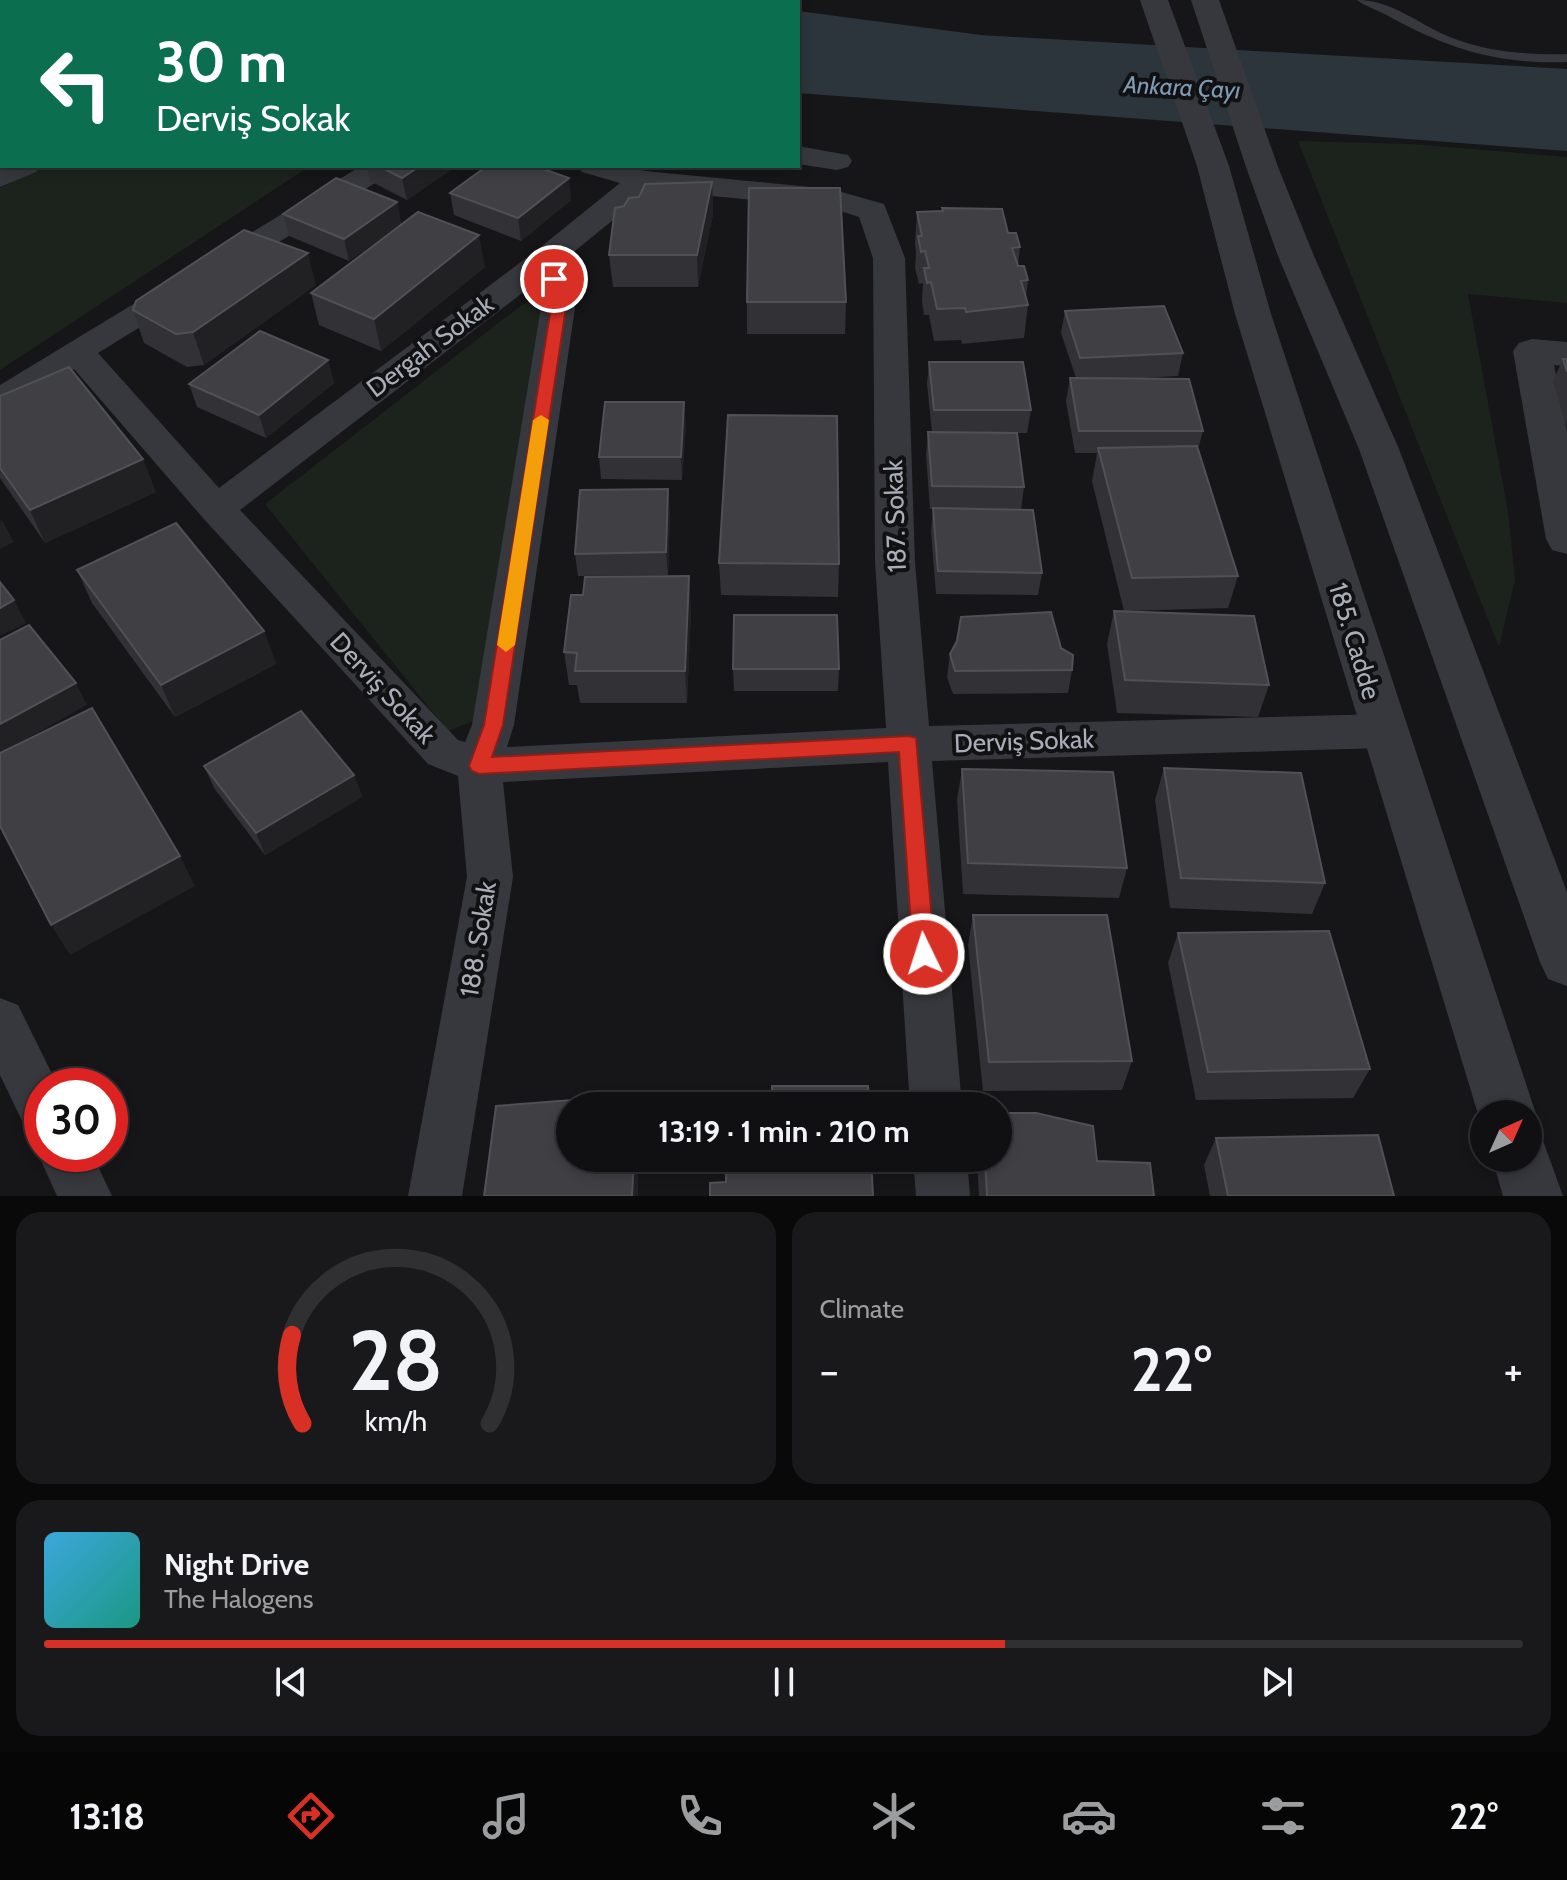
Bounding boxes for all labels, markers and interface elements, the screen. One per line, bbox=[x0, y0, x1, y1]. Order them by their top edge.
text: 30 m bbox=[156, 28, 287, 96]
icon: left bbox=[24, 32, 128, 136]
water label: Ankara Çayı bbox=[1122, 69, 1241, 105]
text: Derviş Sokak bbox=[156, 96, 350, 140]
pin bbox=[520, 245, 588, 313]
icon: arrive bbox=[532, 257, 576, 301]
street label: Dergah Sokak bbox=[360, 288, 500, 404]
street label: 187. Sokak bbox=[877, 459, 913, 573]
street label: 185. Cadde bbox=[1322, 579, 1388, 703]
street label: Derviş Sokak bbox=[323, 626, 443, 750]
street label: Derviş Sokak bbox=[953, 723, 1095, 759]
street label: 188. Sokak bbox=[453, 879, 503, 999]
position arrow bbox=[882, 912, 966, 996]
speed limit sign: 30 bbox=[24, 1068, 128, 1172]
north arrow bbox=[1470, 1100, 1542, 1172]
map controls bbox=[1470, 1100, 1542, 1172]
text: 13:19 · 1 min · 210 m bbox=[658, 1113, 910, 1150]
text: Climate bbox=[820, 1293, 904, 1325]
text: 28 bbox=[349, 1310, 443, 1411]
text: 22° bbox=[1131, 1333, 1212, 1406]
text: − bbox=[820, 1344, 839, 1397]
text: + bbox=[1504, 1344, 1523, 1397]
text: km/h bbox=[364, 1403, 427, 1438]
text: Night Drive bbox=[164, 1546, 309, 1583]
text: The Halogens bbox=[164, 1583, 313, 1615]
icon: previous bbox=[269, 1660, 313, 1704]
icon: pause bbox=[762, 1660, 806, 1704]
icon: next bbox=[1255, 1660, 1299, 1704]
icon: directions bbox=[283, 1788, 339, 1844]
icon: music bbox=[478, 1788, 534, 1844]
icon: phone bbox=[672, 1788, 728, 1844]
icon: climate bbox=[866, 1788, 922, 1844]
icon: car bbox=[1061, 1788, 1117, 1844]
icon: filters bbox=[1255, 1788, 1311, 1844]
text: 13:18 bbox=[69, 1794, 145, 1838]
text: 22° bbox=[1449, 1794, 1498, 1838]

